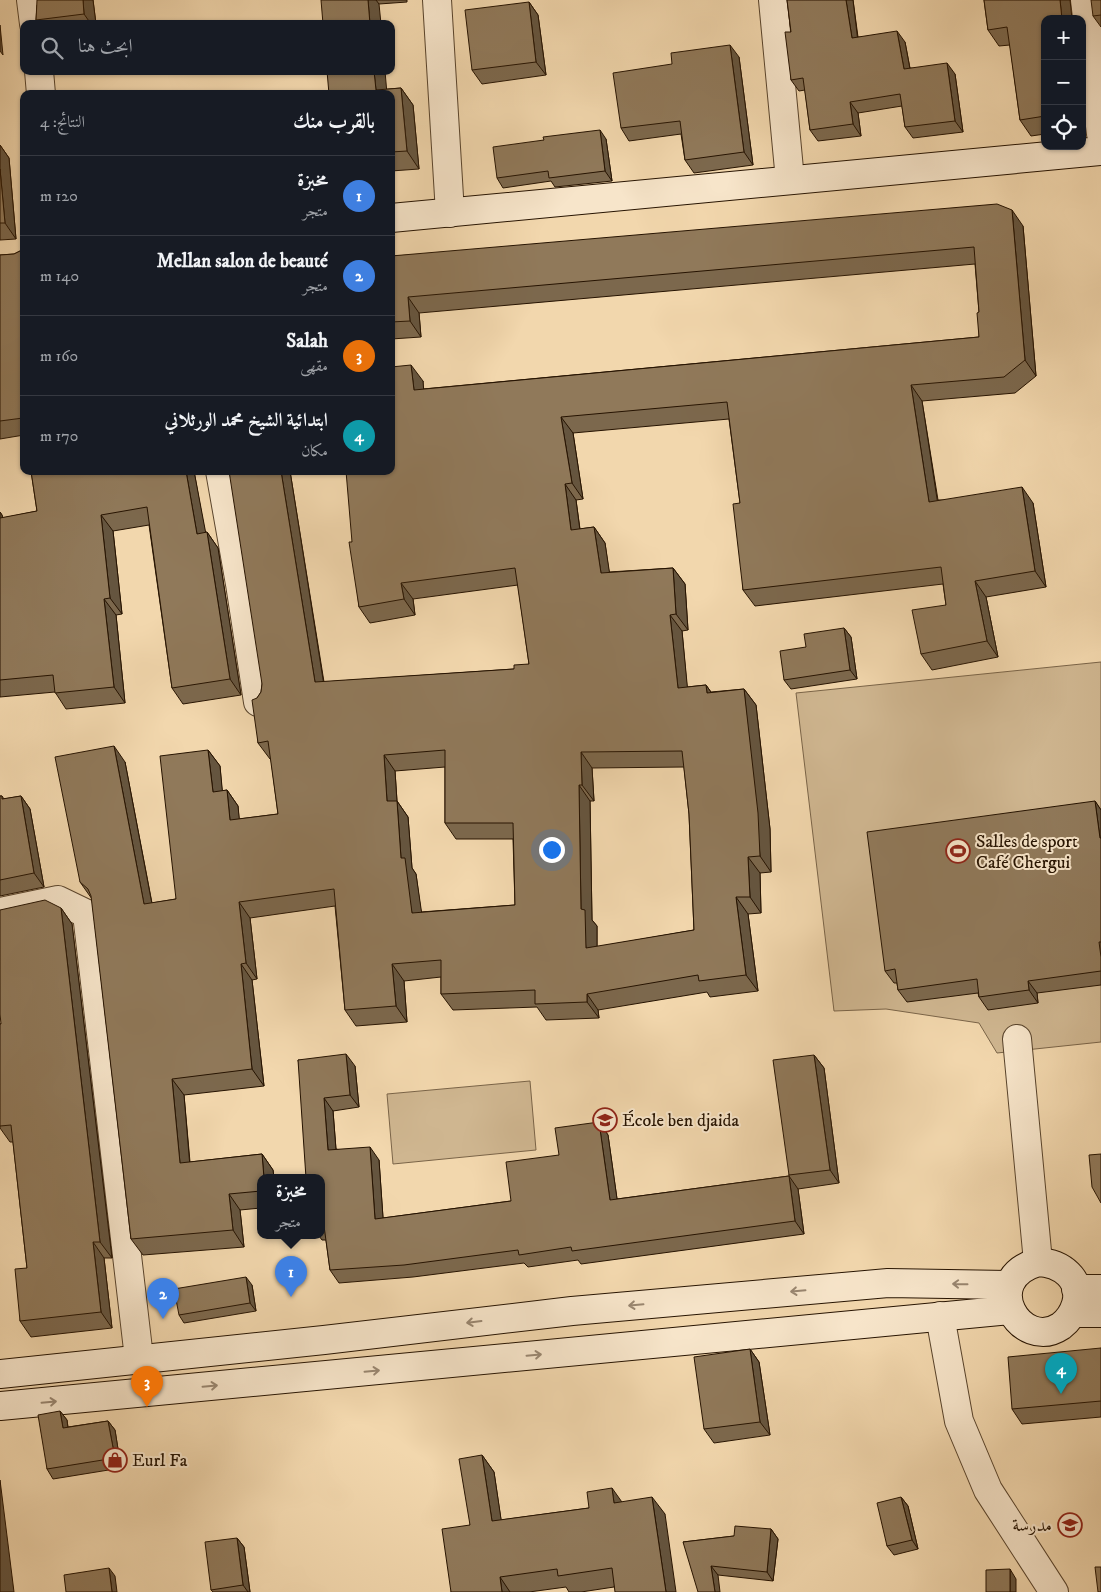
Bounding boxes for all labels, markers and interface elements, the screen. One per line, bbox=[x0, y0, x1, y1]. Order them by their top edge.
map controls bbox=[1041, 15, 1086, 150]
button: + bbox=[1041, 15, 1086, 60]
search box bbox=[20, 20, 395, 75]
icon: search bbox=[38, 34, 66, 62]
text: ابحث هنا bbox=[78, 35, 133, 58]
button: − bbox=[1041, 60, 1086, 105]
button: locate bbox=[1041, 105, 1086, 150]
text: بالقرب منك bbox=[293, 109, 375, 135]
text: النتائج: 4 bbox=[40, 112, 85, 132]
text: مخبزة bbox=[297, 169, 328, 192]
text: 120 m bbox=[40, 186, 78, 206]
text: 1 bbox=[356, 186, 362, 206]
text: متجر bbox=[303, 201, 328, 221]
text: Mellan salon de beauté bbox=[157, 250, 328, 273]
text: 140 m bbox=[40, 266, 79, 286]
text: 2 bbox=[355, 266, 363, 286]
text: متجر bbox=[303, 276, 328, 296]
text: Salah bbox=[286, 330, 328, 353]
text: 160 m bbox=[40, 346, 78, 366]
text: 3 bbox=[356, 346, 362, 366]
text: مقهى bbox=[300, 356, 328, 376]
text: ابتدائية الشيخ محمد الورثلاني bbox=[164, 409, 328, 432]
text: 170 m bbox=[40, 426, 78, 446]
text: 4 bbox=[354, 426, 364, 446]
text: مكان bbox=[301, 441, 328, 461]
place label: Salles de sport Café Chergui bbox=[976, 831, 1078, 874]
your location bbox=[539, 837, 565, 863]
sports icon: Salles de sport Café Chergui bbox=[945, 838, 971, 864]
school or university icon: École ben djaida bbox=[592, 1107, 618, 1133]
place label: École ben djaida bbox=[622, 1110, 740, 1132]
popup bbox=[257, 1174, 325, 1239]
text: مخبزة bbox=[276, 1180, 306, 1203]
text: متجر bbox=[276, 1212, 301, 1232]
pin: 1 bbox=[275, 1256, 307, 1297]
pin: 2 bbox=[147, 1278, 179, 1319]
one-way arrow bbox=[952, 1279, 968, 1289]
one-way arrow bbox=[790, 1286, 806, 1296]
one-way arrow bbox=[628, 1301, 644, 1310]
one-way arrow bbox=[466, 1318, 482, 1328]
one-way arrow bbox=[526, 1350, 542, 1360]
pin: 4 bbox=[1045, 1353, 1077, 1394]
pin: 3 bbox=[131, 1366, 163, 1407]
one-way arrow bbox=[364, 1366, 380, 1375]
one-way arrow bbox=[202, 1381, 218, 1391]
one-way arrow bbox=[40, 1397, 56, 1406]
shop icon: Eurl Fa bbox=[102, 1447, 128, 1473]
place label: Eurl Fa bbox=[132, 1450, 188, 1472]
school or university icon: مدرسة bbox=[1057, 1512, 1083, 1538]
place label: مدرسة bbox=[1012, 1515, 1052, 1537]

